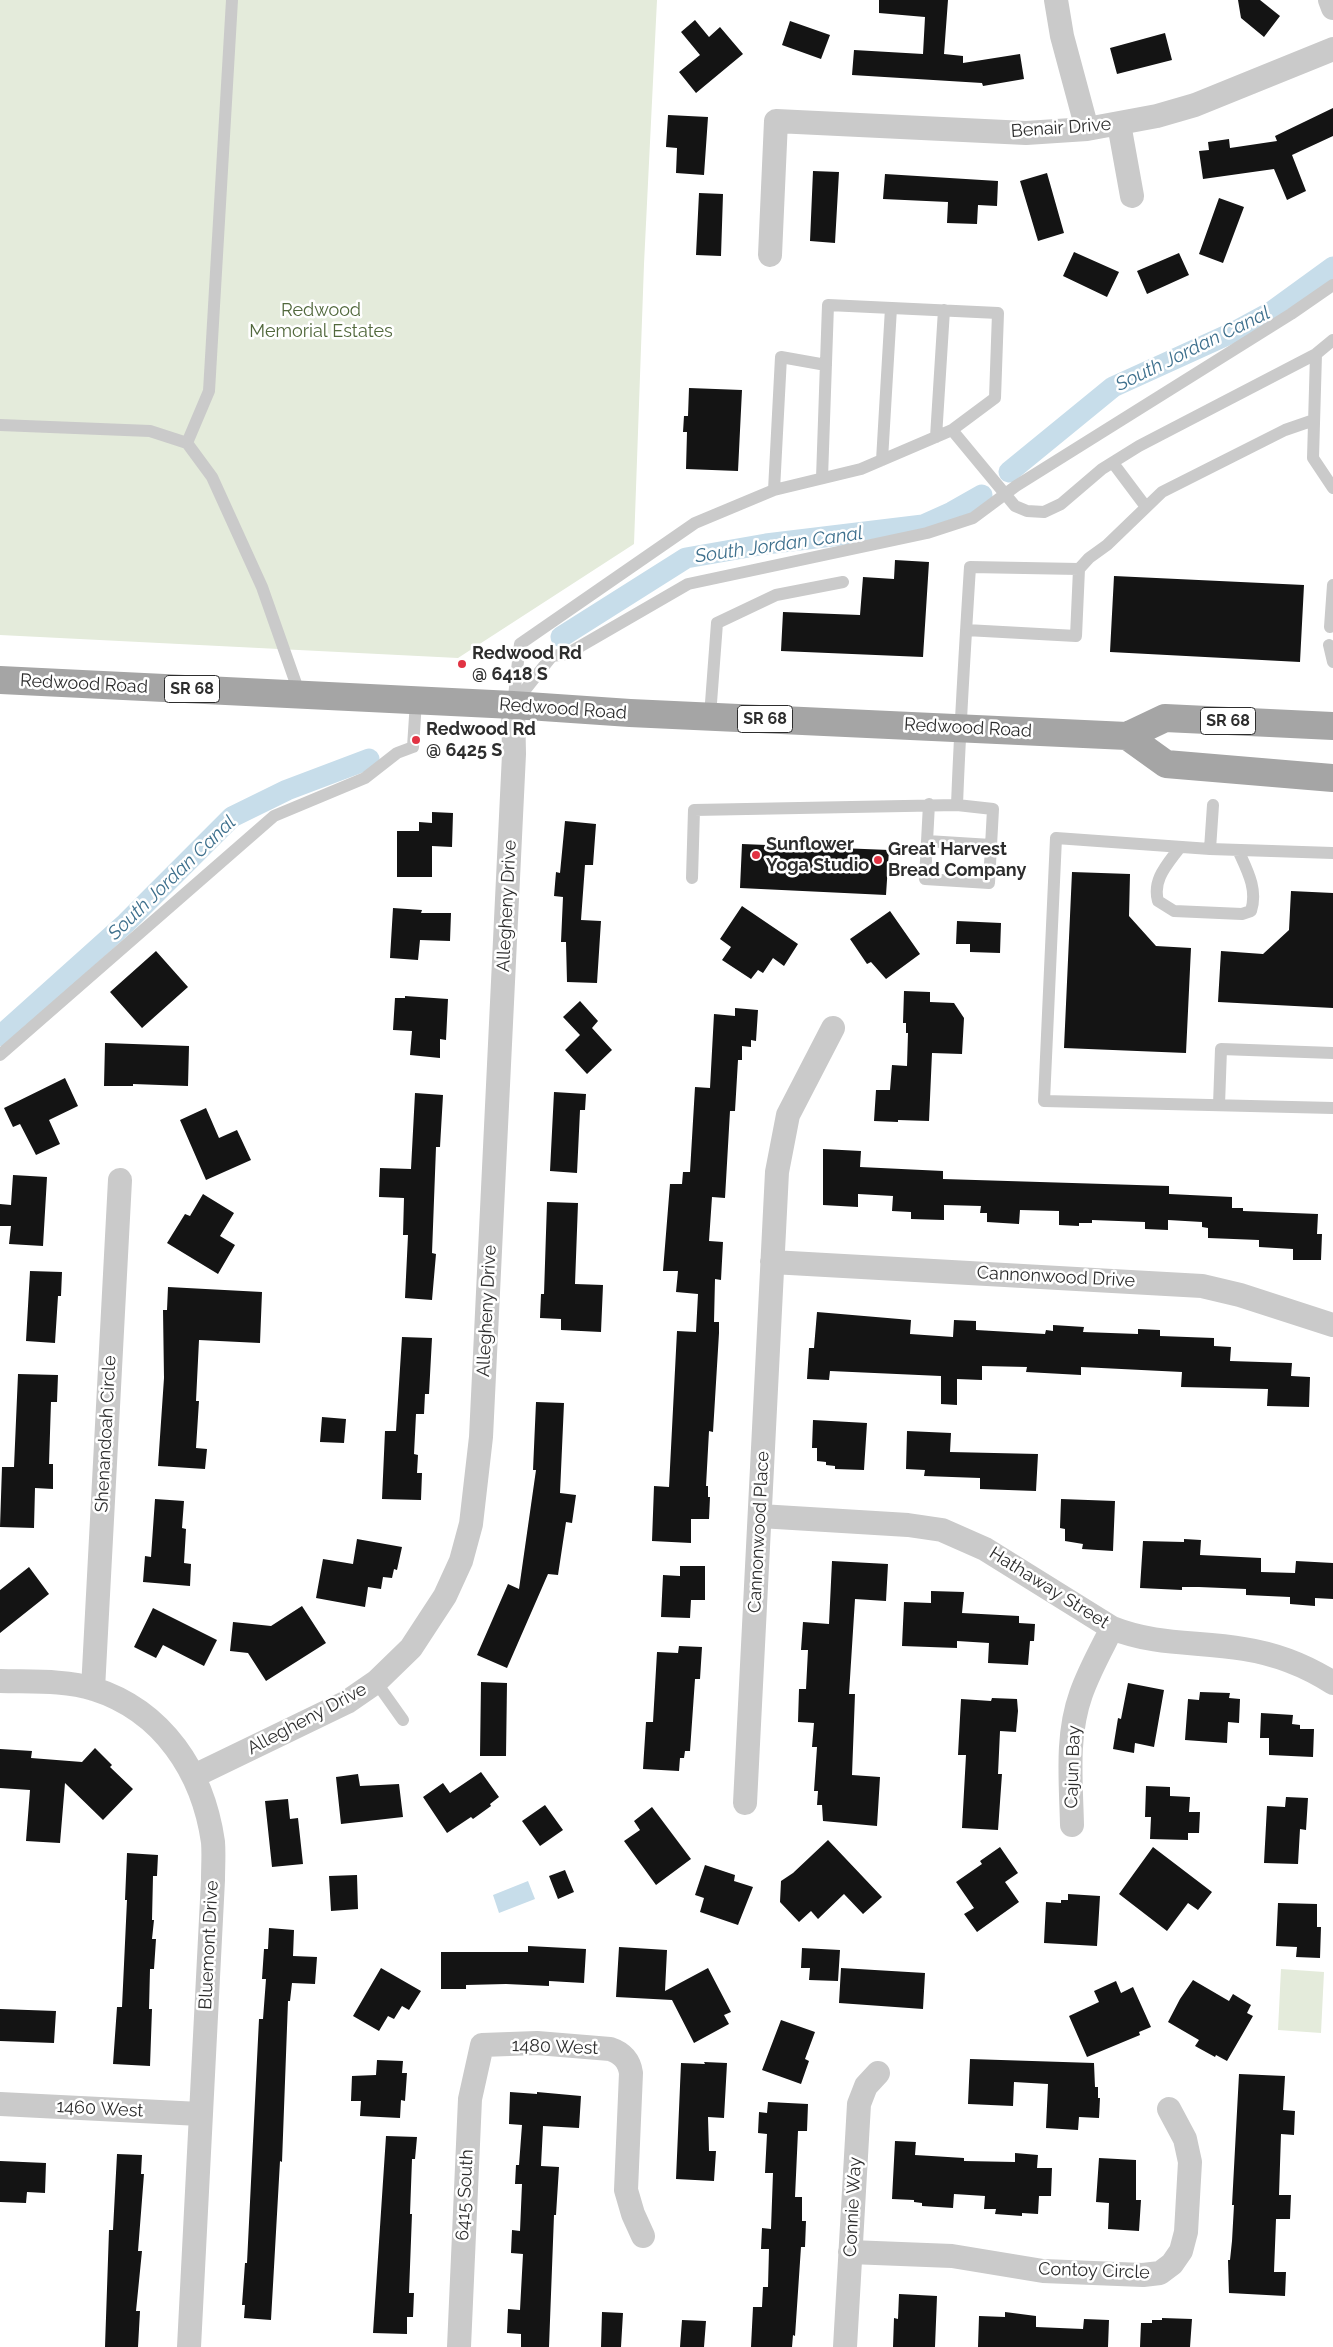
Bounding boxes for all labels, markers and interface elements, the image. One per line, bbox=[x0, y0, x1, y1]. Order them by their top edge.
street label: Benair Drive bbox=[1010, 114, 1112, 142]
park label: Redwood Memorial Estates bbox=[249, 300, 393, 342]
water label: South Jordan Canal bbox=[1112, 302, 1274, 396]
water label: South Jordan Canal bbox=[694, 522, 864, 568]
place label: Redwood Rd @ 6418 S bbox=[472, 643, 582, 686]
marker: Redwood Rd @ 6418 S bbox=[456, 658, 468, 670]
street label: Redwood Road bbox=[20, 670, 148, 698]
road number: SR 68 bbox=[164, 676, 220, 702]
street label: Redwood Road bbox=[498, 694, 628, 724]
road number: SR 68 bbox=[738, 706, 792, 732]
road number: SR 68 bbox=[1200, 708, 1256, 734]
street label: Redwood Road bbox=[904, 714, 1032, 742]
place label: Redwood Rd @ 6425 S bbox=[426, 719, 536, 762]
marker: Redwood Rd @ 6425 S bbox=[410, 734, 422, 746]
water label: South Jordan Canal bbox=[103, 811, 241, 945]
place label: Sunflower Yoga Studio bbox=[766, 834, 869, 876]
street label: Allegheny Drive bbox=[493, 839, 521, 973]
place label: Great Harvest Bread Company bbox=[888, 839, 1026, 882]
marker: Sunflower Yoga Studio bbox=[750, 849, 762, 861]
marker: Great Harvest Bread Company bbox=[872, 854, 884, 866]
street label: Allegheny Drive bbox=[473, 1244, 501, 1378]
street label: Cannonwood Drive bbox=[976, 1262, 1136, 1292]
street label: Shenandoah Circle bbox=[91, 1355, 121, 1513]
street label: Cannonwood Place bbox=[744, 1451, 774, 1613]
street label: Hathaway Street bbox=[985, 1543, 1113, 1633]
street label: Allegheny Drive bbox=[244, 1678, 370, 1760]
street label: Cajun Bay bbox=[1061, 1725, 1085, 1809]
street label: Bluemont Drive bbox=[195, 1880, 223, 2010]
street label: 1480 West bbox=[511, 2035, 599, 2059]
street label: 1460 West bbox=[56, 2096, 144, 2122]
street label: 6415 South bbox=[452, 2149, 478, 2241]
street label: Connie Way bbox=[840, 2156, 866, 2258]
street label: Contoy Circle bbox=[1038, 2258, 1150, 2284]

